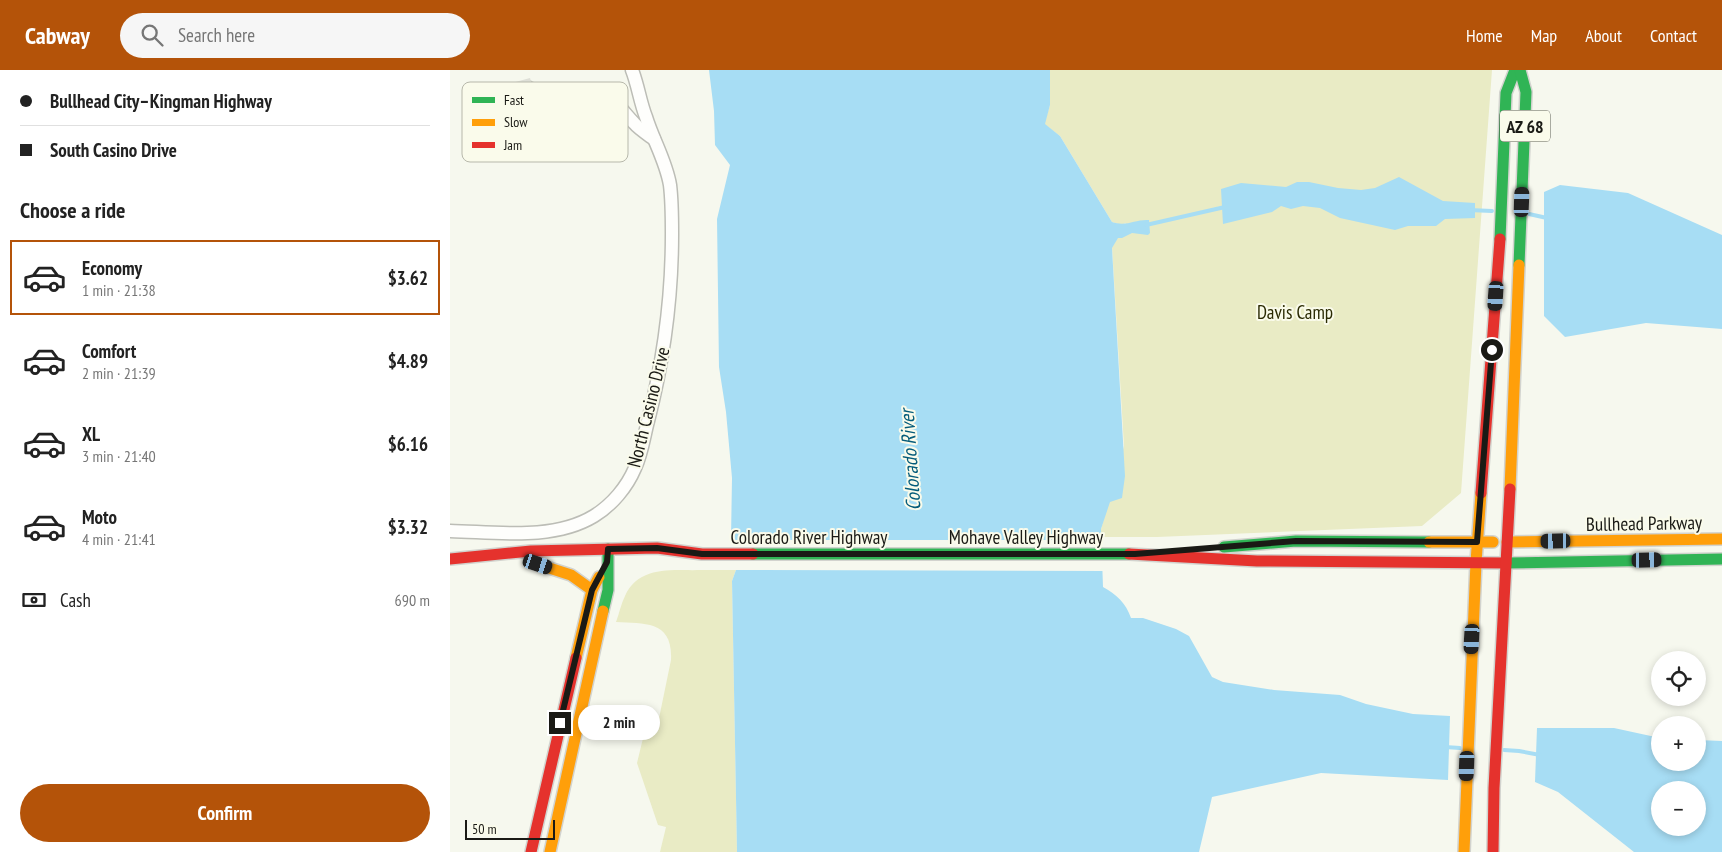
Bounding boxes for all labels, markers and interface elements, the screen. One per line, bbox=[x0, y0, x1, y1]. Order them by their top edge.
search box bbox=[120, 13, 470, 58]
text: Cabway bbox=[25, 20, 90, 51]
icon: search bbox=[138, 21, 166, 49]
text: Search here bbox=[178, 23, 255, 47]
text: Home bbox=[1466, 24, 1503, 47]
text: Map bbox=[1531, 24, 1557, 47]
text: About bbox=[1585, 24, 1622, 47]
text: Contact bbox=[1650, 24, 1697, 47]
legend bbox=[462, 82, 628, 162]
text: Bullhead City–Kingman Highway bbox=[50, 89, 272, 113]
text: Fast bbox=[504, 91, 524, 109]
road number: AZ 68 bbox=[1500, 110, 1550, 142]
text: Slow bbox=[504, 113, 528, 131]
text: Jam bbox=[503, 136, 522, 154]
text: South Casino Drive bbox=[50, 138, 177, 162]
car bbox=[1513, 187, 1530, 217]
text: Choose a ride bbox=[20, 196, 125, 224]
icon: car bbox=[22, 255, 67, 300]
text: Economy bbox=[82, 256, 142, 280]
text: $3.62 bbox=[388, 266, 428, 290]
text: 1 min · 21:38 bbox=[82, 280, 156, 300]
car bbox=[1487, 281, 1504, 311]
park label: Davis Camp bbox=[1257, 300, 1333, 324]
icon: car bbox=[22, 338, 67, 383]
text: Comfort bbox=[82, 339, 136, 363]
route start bbox=[1481, 339, 1503, 361]
street label: North Casino Drive bbox=[621, 344, 675, 470]
text: $4.89 bbox=[388, 349, 428, 373]
text: 2 min · 21:39 bbox=[82, 363, 156, 383]
water label: Colorado River bbox=[893, 406, 926, 511]
icon: car bbox=[22, 421, 67, 466]
text: XL bbox=[82, 422, 100, 446]
text: $6.16 bbox=[388, 432, 428, 456]
text: 3 min · 21:40 bbox=[82, 446, 156, 466]
icon: car bbox=[22, 504, 67, 549]
text: Moto bbox=[82, 505, 117, 529]
street label: Bullhead Parkway bbox=[1586, 510, 1703, 536]
text: $3.32 bbox=[388, 515, 428, 539]
street label: Colorado River Highway bbox=[731, 525, 888, 549]
street label: Mohave Valley Highway bbox=[949, 525, 1104, 549]
text: 4 min · 21:41 bbox=[82, 529, 156, 549]
car bbox=[1540, 533, 1571, 549]
car bbox=[521, 552, 554, 576]
car bbox=[1631, 552, 1662, 568]
icon: cash bbox=[20, 586, 48, 614]
text: Cash bbox=[60, 588, 91, 612]
text: 690 m bbox=[395, 590, 430, 610]
car bbox=[1463, 624, 1480, 654]
map controls bbox=[1651, 651, 1706, 836]
button: locate bbox=[1651, 651, 1706, 706]
callout: 2 min bbox=[578, 706, 660, 740]
route end bbox=[549, 712, 571, 734]
text: 2 min bbox=[603, 712, 635, 732]
button: + bbox=[1651, 716, 1706, 771]
car bbox=[1458, 751, 1475, 781]
button: − bbox=[1651, 781, 1706, 836]
button: Confirm bbox=[20, 784, 430, 842]
scale bar bbox=[465, 817, 555, 840]
text: 50 m bbox=[472, 820, 497, 838]

